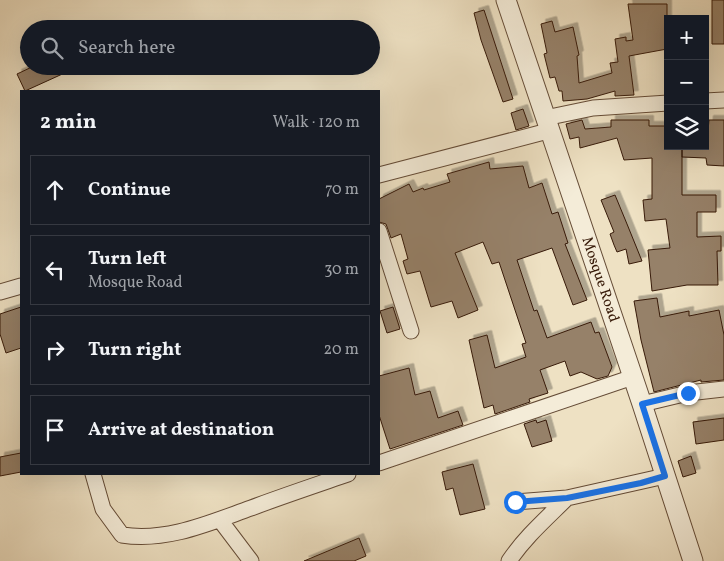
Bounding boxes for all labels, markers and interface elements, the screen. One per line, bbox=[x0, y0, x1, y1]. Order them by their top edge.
map controls bbox=[664, 15, 709, 150]
button: + bbox=[664, 15, 709, 60]
search box bbox=[20, 20, 380, 75]
icon: search bbox=[38, 34, 66, 62]
text: Search here bbox=[78, 35, 175, 61]
button: − bbox=[664, 60, 709, 105]
button: layers bbox=[664, 105, 709, 150]
text: 2 min bbox=[40, 108, 97, 137]
text: Walk · 120 m bbox=[272, 112, 360, 134]
icon: ahead bbox=[41, 176, 69, 204]
text: Continue bbox=[88, 177, 171, 203]
text: 70 m bbox=[325, 179, 359, 201]
street label: Mosque Road bbox=[576, 234, 624, 325]
text: Turn left bbox=[88, 246, 167, 272]
icon: left bbox=[41, 256, 69, 284]
text: 30 m bbox=[324, 259, 359, 281]
text: Mosque Road bbox=[88, 272, 183, 294]
icon: right bbox=[41, 336, 69, 364]
text: Turn right bbox=[88, 337, 181, 363]
text: 20 m bbox=[324, 339, 359, 361]
route end bbox=[677, 382, 700, 405]
icon: arrive bbox=[41, 416, 69, 444]
text: Arrive at destination bbox=[88, 417, 274, 443]
route start bbox=[504, 491, 527, 514]

